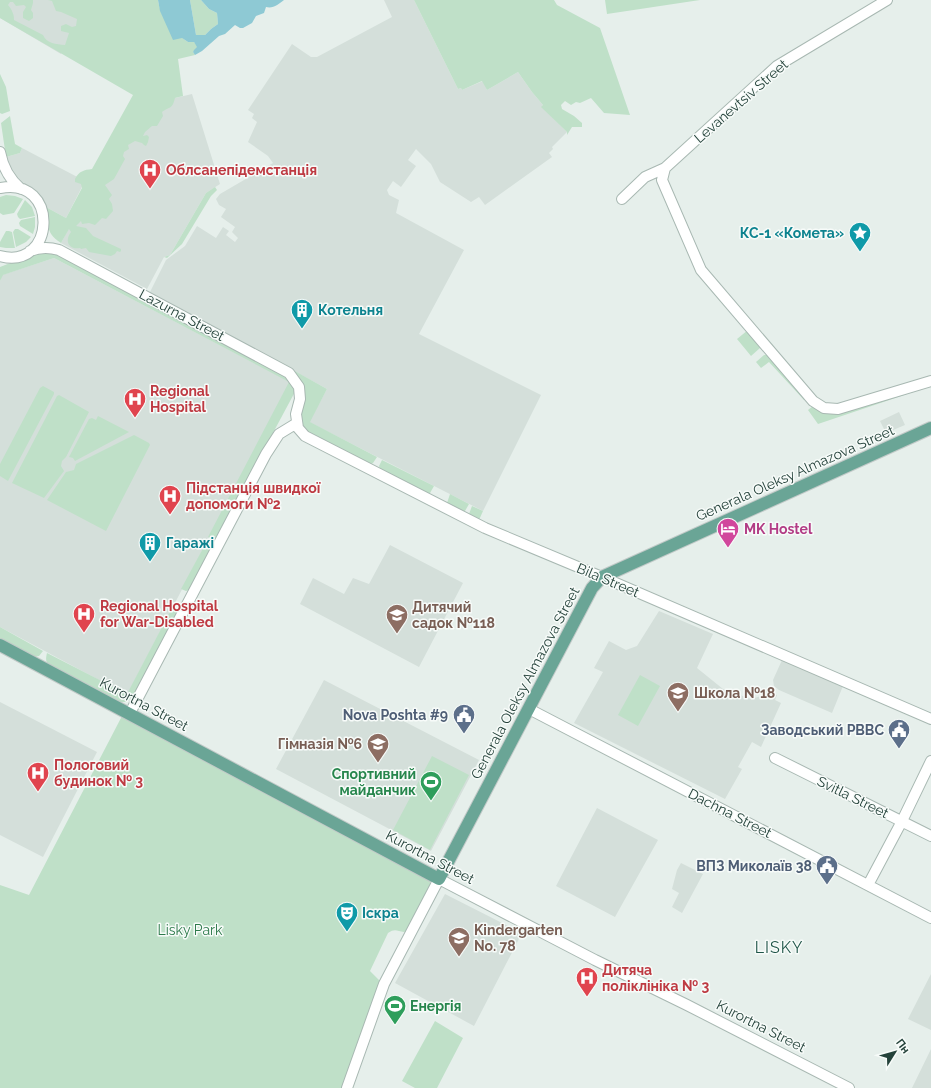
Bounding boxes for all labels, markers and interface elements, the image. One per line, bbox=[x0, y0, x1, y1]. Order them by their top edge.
street label: Levanevtsiv Street bbox=[691, 56, 791, 146]
hospital icon: Облсанепідемстанція bbox=[137, 157, 163, 190]
place label: Облсанепідемстанція bbox=[166, 162, 317, 178]
place icon: КС-1 «Комета» bbox=[847, 220, 873, 253]
place label: КС-1 «Комета» bbox=[740, 225, 844, 241]
street label: Lazurna Street bbox=[137, 286, 228, 344]
building icon: Котельня bbox=[289, 297, 315, 330]
place label: Котельня bbox=[318, 302, 383, 318]
place label: Regional Hospital bbox=[150, 383, 210, 415]
hospital icon: Regional Hospital bbox=[122, 386, 148, 419]
street label: Generala Oleksy Almazova Street bbox=[694, 422, 897, 524]
place label: Підстанція швидкої допомоги №2 bbox=[186, 480, 321, 512]
hospital icon: Підстанція швидкої допомоги №2 bbox=[157, 483, 183, 516]
hotel icon: MK Hostel bbox=[715, 516, 741, 549]
place label: MK Hostel bbox=[744, 521, 813, 537]
building icon: Гаражі bbox=[137, 530, 163, 563]
place label: Гаражі bbox=[166, 535, 214, 551]
street label: Bila Street bbox=[574, 560, 642, 600]
street label: Generala Oleksy Almazova Street bbox=[467, 584, 583, 782]
place label: Regional Hospital for War-Disabled bbox=[100, 598, 219, 630]
place label: Дитячий садок №118 bbox=[412, 599, 495, 631]
hospital icon: Regional Hospital for War-Disabled bbox=[71, 601, 97, 634]
school or university icon: Дитячий садок №118 bbox=[384, 602, 410, 635]
street label: Kurortna Street bbox=[97, 674, 191, 734]
school or university icon: Школа №18 bbox=[665, 680, 691, 713]
place label: Школа №18 bbox=[694, 685, 775, 701]
public building icon: Nova Poshta #9 bbox=[451, 702, 477, 735]
place label: Nova Poshta #9 bbox=[343, 707, 448, 723]
public building icon: Заводський РВВС bbox=[886, 717, 912, 750]
place label: Заводський РВВС bbox=[761, 722, 884, 738]
school or university icon: Гімназія №6 bbox=[365, 731, 391, 764]
place label: Гімназія №6 bbox=[278, 736, 362, 752]
place label: Пологовий будинок № 3 bbox=[54, 757, 143, 789]
hospital icon: Пологовий будинок № 3 bbox=[25, 760, 51, 793]
place label: Спортивний майданчик bbox=[332, 766, 416, 798]
sports icon: Спортивний майданчик bbox=[418, 769, 444, 802]
street label: Svitla Street bbox=[815, 773, 892, 821]
street label: Dachna Street bbox=[686, 785, 775, 841]
street label: Kurortna Street bbox=[383, 827, 477, 887]
public building icon: ВПЗ Миколаїв 38 bbox=[814, 853, 840, 886]
place label: ВПЗ Миколаїв 38 bbox=[696, 858, 812, 874]
theatre icon: Іскра bbox=[334, 900, 360, 933]
place label: Іскра bbox=[362, 905, 399, 921]
park label: Lisky Park bbox=[158, 922, 223, 938]
place label: Kindergarten No. 78 bbox=[474, 922, 563, 954]
school or university icon: Kindergarten No. 78 bbox=[446, 925, 472, 958]
district label: LISKY bbox=[755, 938, 803, 957]
place label: Дитяча поліклініка № 3 bbox=[602, 962, 709, 994]
hospital icon: Дитяча поліклініка № 3 bbox=[574, 965, 600, 998]
sports icon: Енергія bbox=[382, 993, 408, 1026]
street label: Kurortna Street bbox=[714, 997, 809, 1055]
place label: Енергія bbox=[410, 998, 461, 1014]
north arrow bbox=[875, 1032, 915, 1072]
text: Пн bbox=[893, 1037, 912, 1056]

